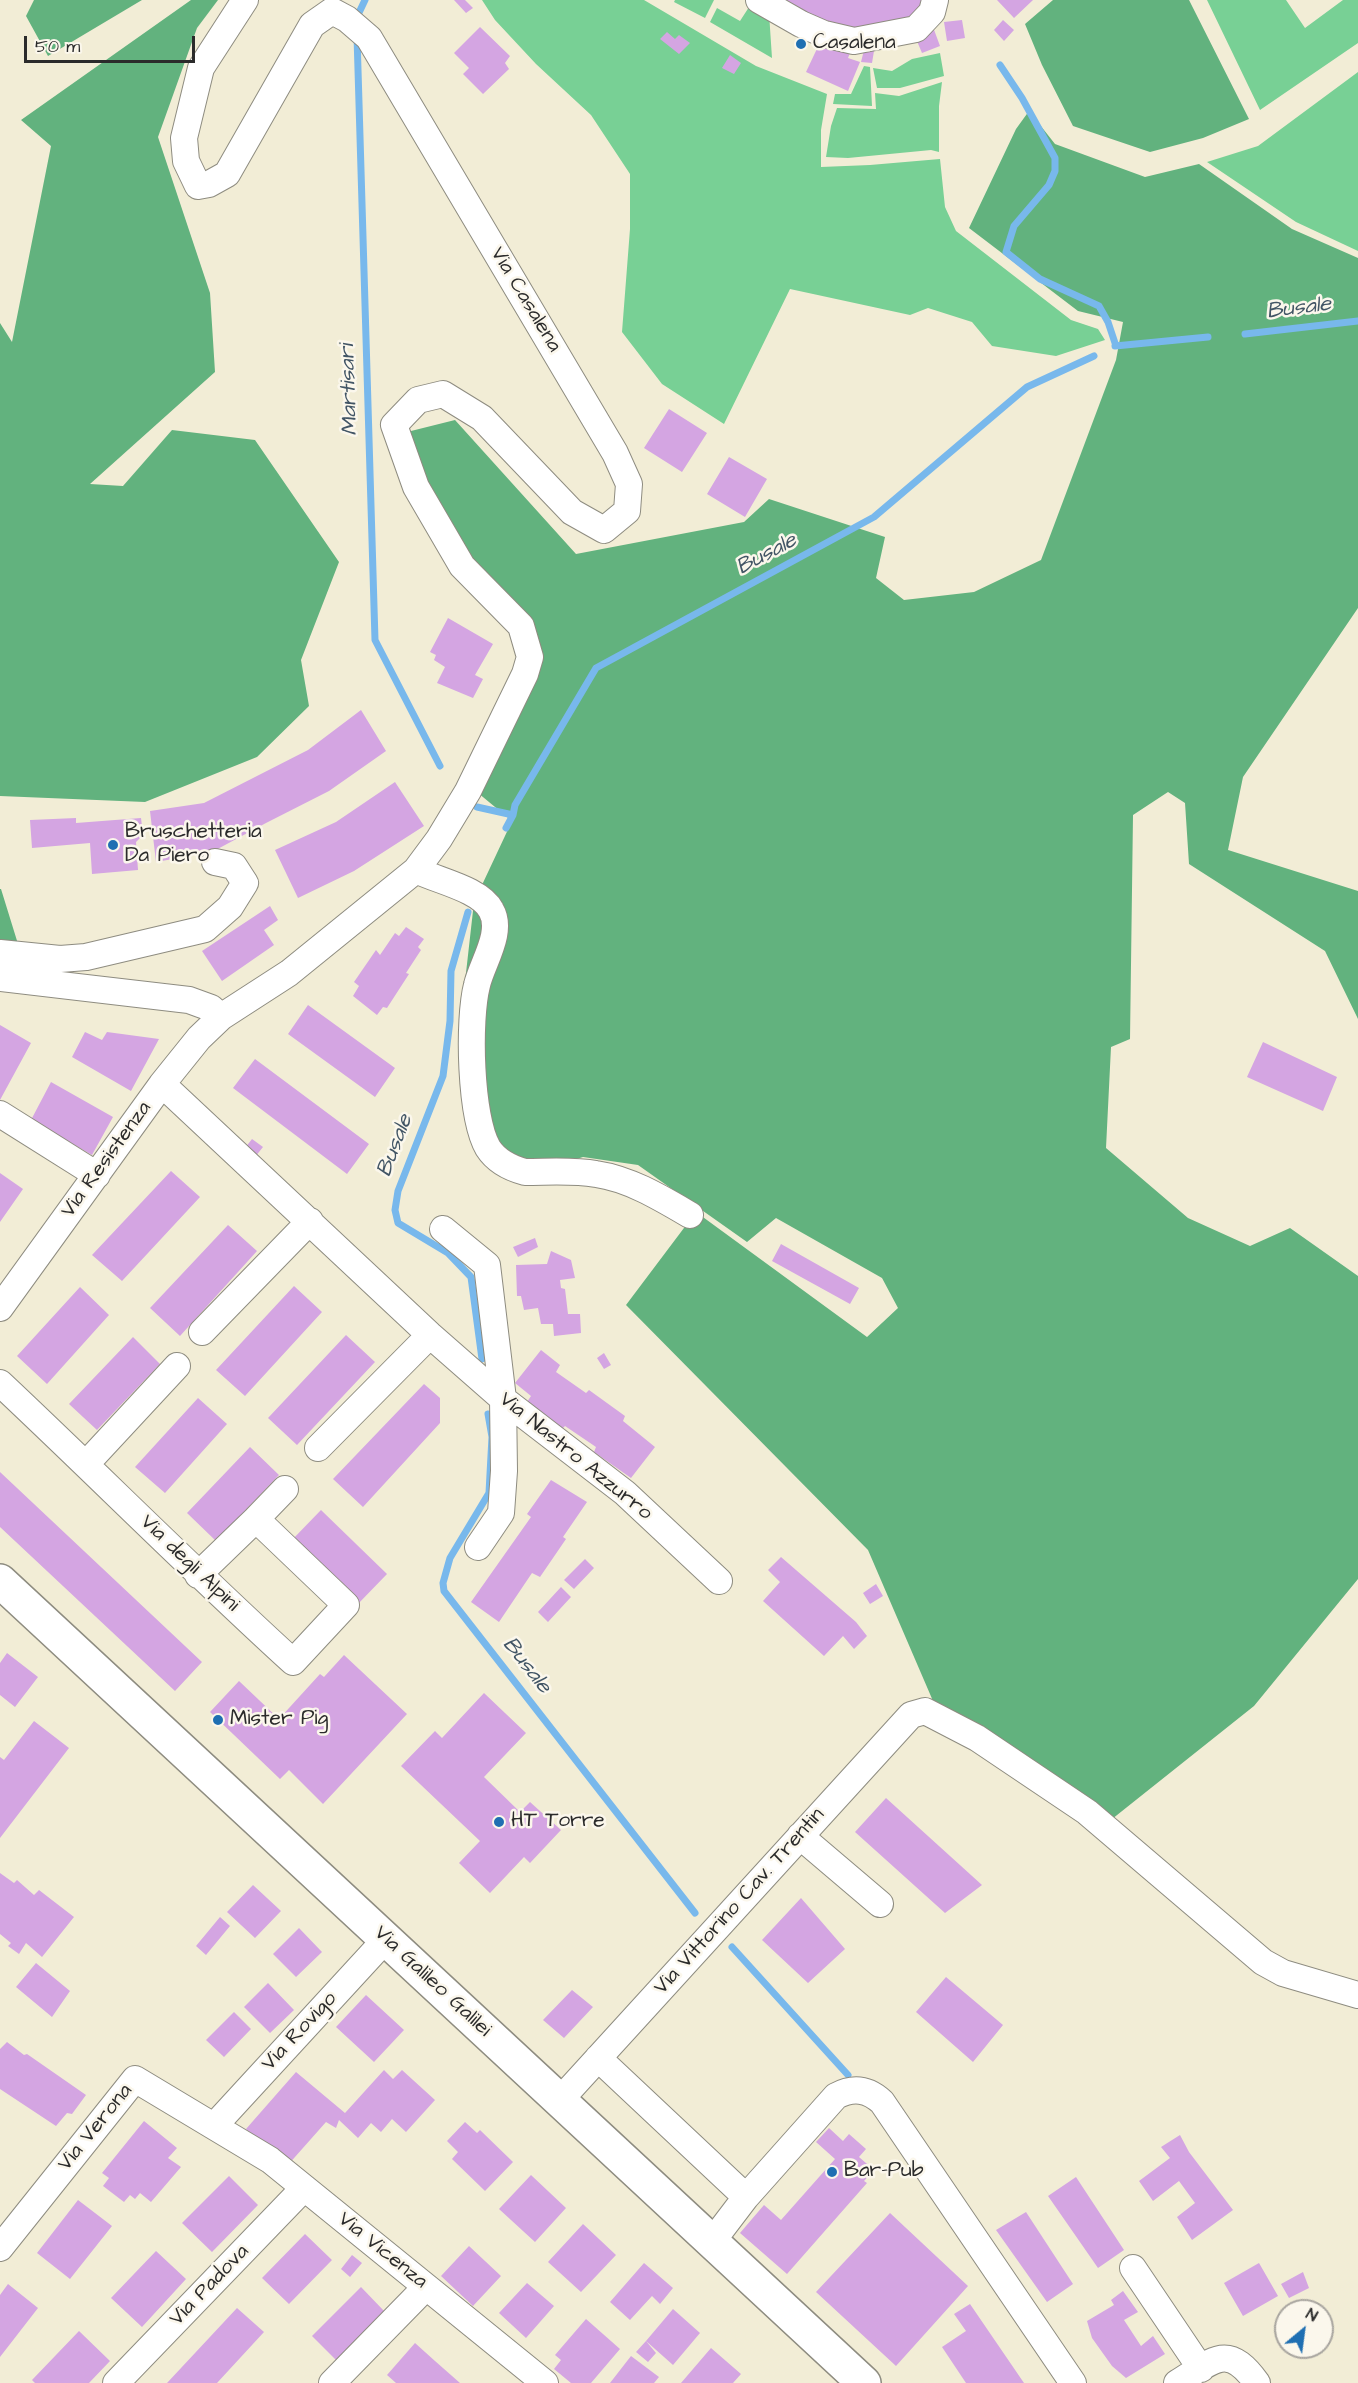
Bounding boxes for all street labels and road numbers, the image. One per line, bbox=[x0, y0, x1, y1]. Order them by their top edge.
street label: Via Casalena bbox=[484, 243, 566, 357]
street label: Via Resistenza bbox=[56, 1097, 158, 1223]
street label: Via Nastro Azzurro bbox=[493, 1387, 657, 1527]
street label: Via degli Alpini bbox=[134, 1510, 244, 1618]
street label: Via Vittorino Cav. Trentin bbox=[649, 1803, 831, 2001]
street label: Via Galileo Galilei bbox=[368, 1921, 496, 2043]
street label: Via Rovigo bbox=[257, 1987, 343, 2077]
street label: Via Verona bbox=[53, 2079, 139, 2177]
street label: Via Vicenza bbox=[332, 2207, 432, 2295]
street label: Via Padova bbox=[165, 2240, 255, 2332]

